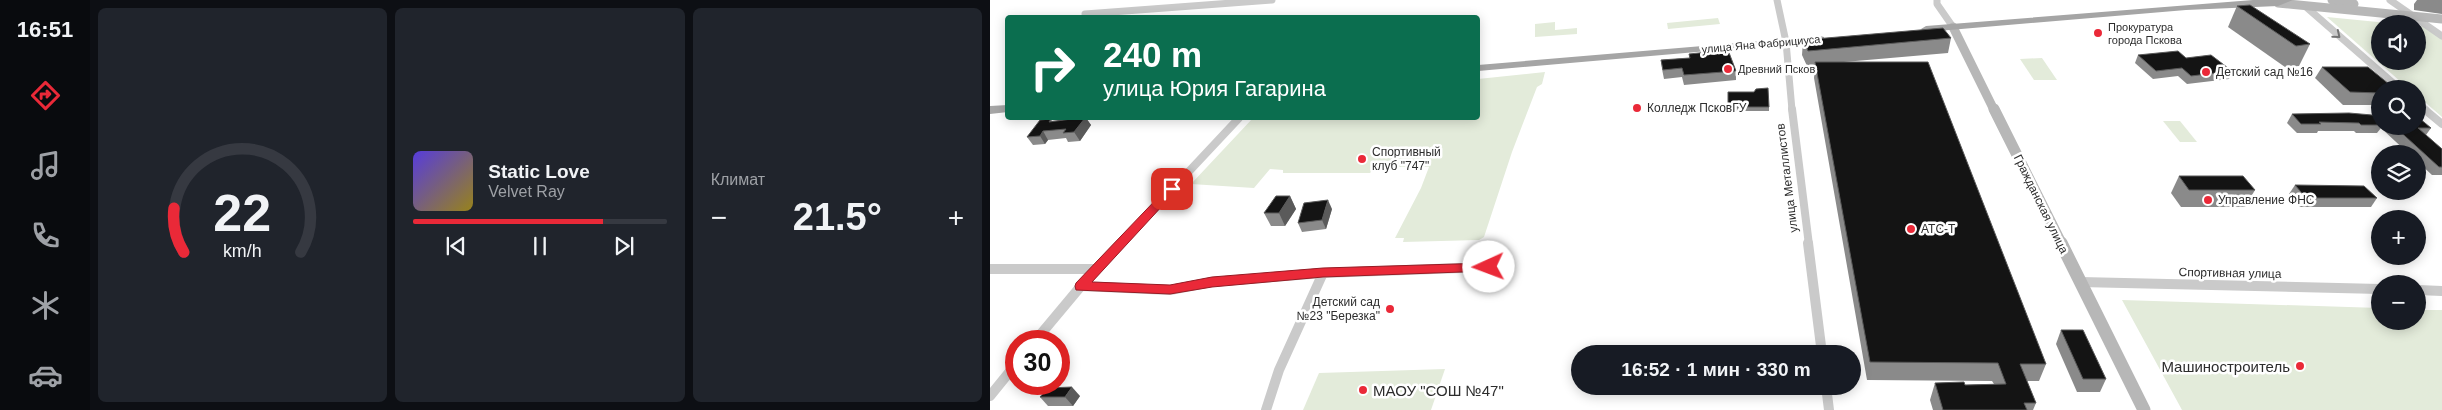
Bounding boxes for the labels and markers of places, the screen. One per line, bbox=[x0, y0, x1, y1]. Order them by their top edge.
place label: Прокуратура города Пскова bbox=[2108, 21, 2183, 46]
marker: Прокуратура города Пскова bbox=[2092, 27, 2104, 39]
marker: Древний Псков bbox=[1722, 63, 1734, 75]
place label: Древний Псков bbox=[1738, 63, 1815, 75]
place label: Детский сад №16 bbox=[2216, 65, 2313, 79]
marker: Детский сад №16 bbox=[2200, 66, 2212, 78]
place label: Колледж ПсковГУ bbox=[1647, 101, 1747, 115]
marker: Колледж ПсковГУ bbox=[1631, 102, 1643, 114]
place label: Спортивный клуб "747" bbox=[1372, 145, 1441, 173]
marker: Спортивный клуб "747" bbox=[1356, 153, 1368, 165]
pin bbox=[1151, 168, 1193, 210]
place label: Управление ФНС bbox=[2218, 193, 2315, 207]
marker: Управление ФНС bbox=[2202, 194, 2214, 206]
place label: ATC-T bbox=[1921, 222, 1956, 236]
marker: ATC-T bbox=[1905, 223, 1917, 235]
place label: Детский сад №23 "Березка" bbox=[1297, 295, 1380, 323]
marker: Детский сад №23 "Березка" bbox=[1384, 303, 1396, 315]
place label: Машиностроитель bbox=[2161, 358, 2290, 375]
marker: Машиностроитель bbox=[2294, 360, 2306, 372]
place label: МАОУ "СОШ №47" bbox=[1373, 382, 1504, 399]
marker: МАОУ "СОШ №47" bbox=[1357, 384, 1369, 396]

